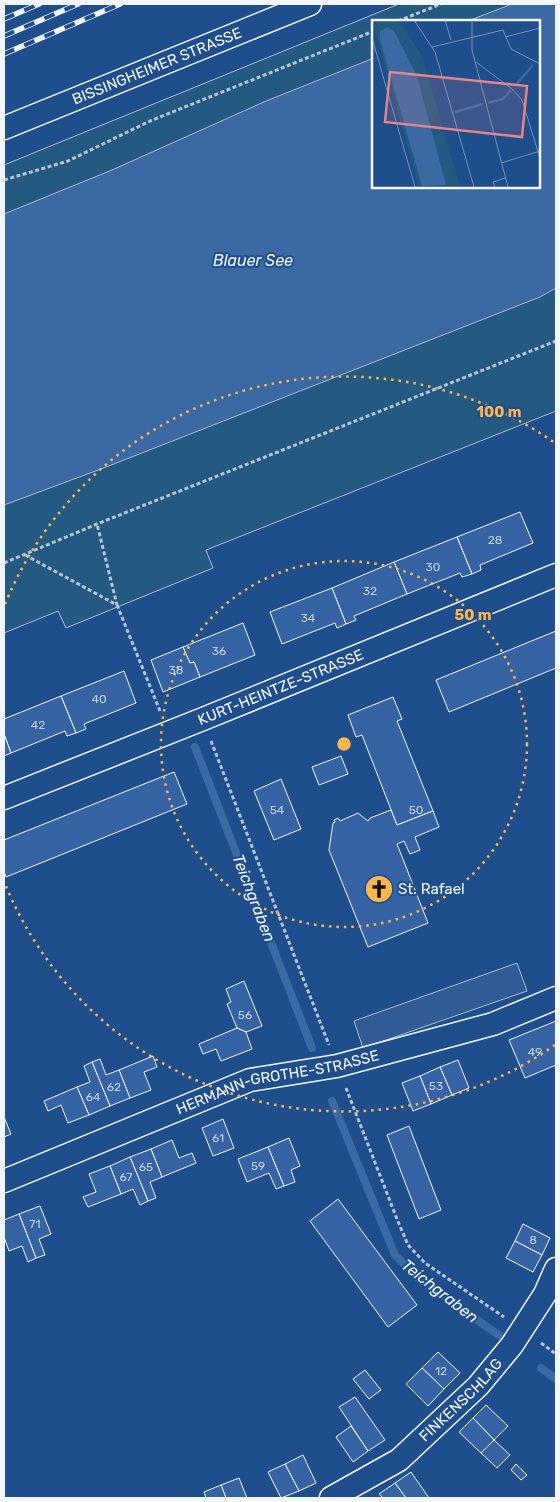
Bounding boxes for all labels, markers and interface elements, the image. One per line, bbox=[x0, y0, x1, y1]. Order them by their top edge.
inset map bbox=[372, 20, 540, 188]
street label: BISSINGHEIMER STRASSE bbox=[69, 24, 244, 108]
water label: Blauer See bbox=[213, 251, 293, 270]
text: 100 m bbox=[477, 403, 521, 421]
house number: 28 bbox=[488, 533, 502, 547]
house number: 30 bbox=[426, 560, 440, 574]
house number: 32 bbox=[363, 584, 377, 598]
text: 50 m bbox=[455, 606, 491, 624]
house number: 34 bbox=[301, 611, 316, 625]
house number: 36 bbox=[212, 644, 226, 658]
street label: KURT-HEINTZE-STRASSE bbox=[195, 645, 366, 729]
house number: 38 bbox=[169, 663, 183, 677]
house number: 40 bbox=[91, 692, 107, 706]
house number: 42 bbox=[31, 718, 45, 732]
centre of rings bbox=[335, 735, 353, 753]
house number: 54 bbox=[270, 803, 285, 817]
house number: 50 bbox=[409, 803, 423, 817]
water label: Teichgraben bbox=[229, 851, 279, 945]
church icon: St. Rafael bbox=[364, 874, 394, 904]
place label: St. Rafael bbox=[398, 880, 465, 898]
house number: 56 bbox=[238, 1008, 252, 1022]
house number: 49 bbox=[528, 1045, 542, 1059]
street label: HERMANN-GROTHE-STRASSE bbox=[173, 1046, 381, 1118]
house number: 53 bbox=[429, 1079, 443, 1093]
house number: 62 bbox=[107, 1080, 121, 1094]
house number: 64 bbox=[86, 1090, 101, 1104]
house number: 61 bbox=[212, 1131, 224, 1145]
house number: 59 bbox=[251, 1159, 265, 1173]
house number: 65 bbox=[139, 1160, 153, 1174]
house number: 67 bbox=[119, 1170, 133, 1184]
house number: 71 bbox=[29, 1217, 41, 1231]
house number: 8 bbox=[529, 1233, 537, 1247]
water label: Teichgraben bbox=[398, 1255, 482, 1327]
street label: FINKENSCHLAG bbox=[415, 1355, 506, 1445]
house number: 12 bbox=[435, 1364, 447, 1378]

